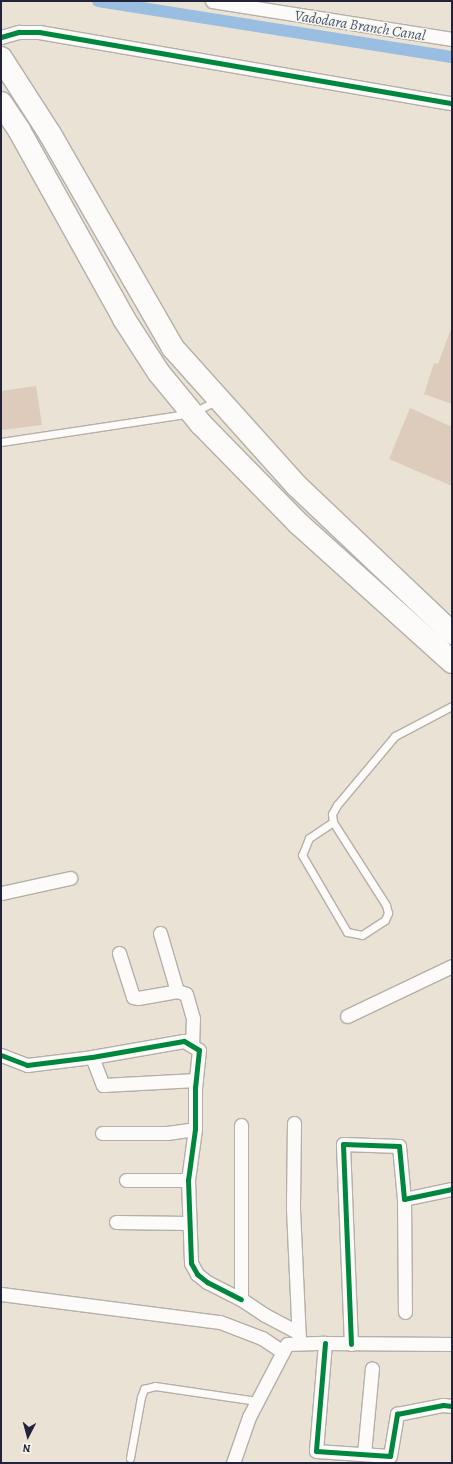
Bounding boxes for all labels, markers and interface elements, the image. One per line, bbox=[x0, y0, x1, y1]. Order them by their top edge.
water label: Vadodara Branch Canal bbox=[293, 7, 427, 45]
north arrow bbox=[8, 1416, 48, 1456]
text: N bbox=[22, 1441, 31, 1456]

